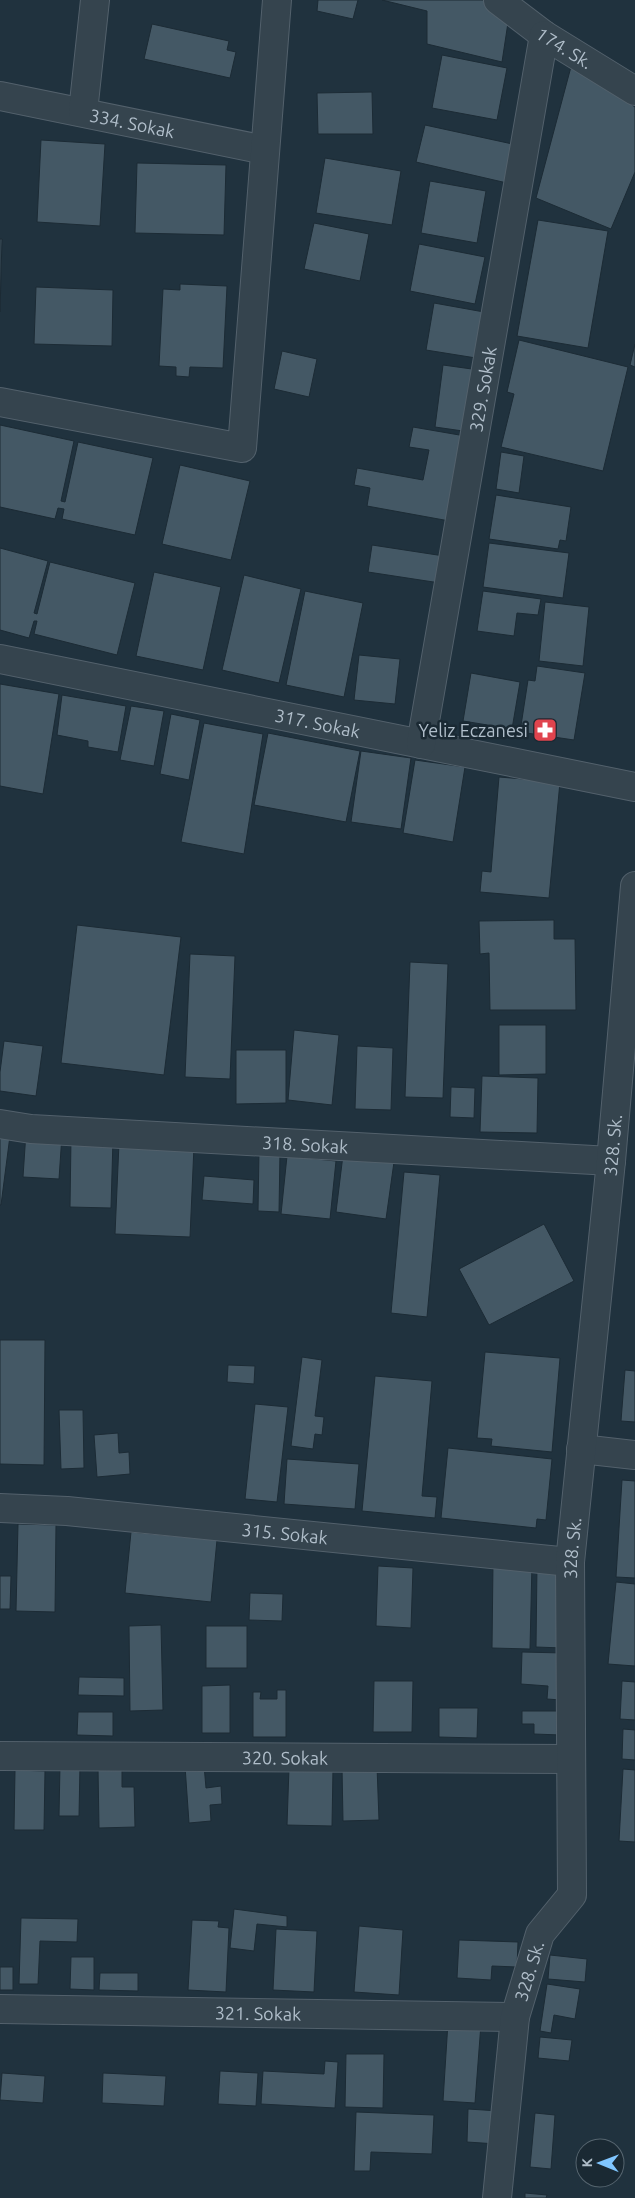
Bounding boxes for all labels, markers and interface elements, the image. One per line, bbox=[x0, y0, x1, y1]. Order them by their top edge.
street label: 174. Sk. bbox=[533, 23, 596, 72]
street label: 334. Sokak bbox=[88, 105, 177, 141]
street label: 329. Sokak bbox=[465, 345, 500, 434]
street label: 317. Sokak bbox=[273, 705, 362, 741]
pharmacy icon: Yeliz Eczanesi bbox=[532, 717, 558, 743]
place label: Yeliz Eczanesi bbox=[419, 720, 528, 740]
street label: 328. Sk. bbox=[600, 1113, 625, 1177]
street label: 318. Sokak bbox=[261, 1132, 349, 1156]
street label: 328. Sk. bbox=[560, 1516, 585, 1579]
street label: 315. Sokak bbox=[241, 1519, 329, 1547]
street label: 320. Sokak bbox=[242, 1747, 328, 1768]
street label: 328. Sk. bbox=[510, 1938, 547, 2004]
street label: 321. Sokak bbox=[215, 2002, 301, 2024]
north arrow bbox=[575, 2138, 625, 2188]
text: K bbox=[579, 2157, 595, 2168]

